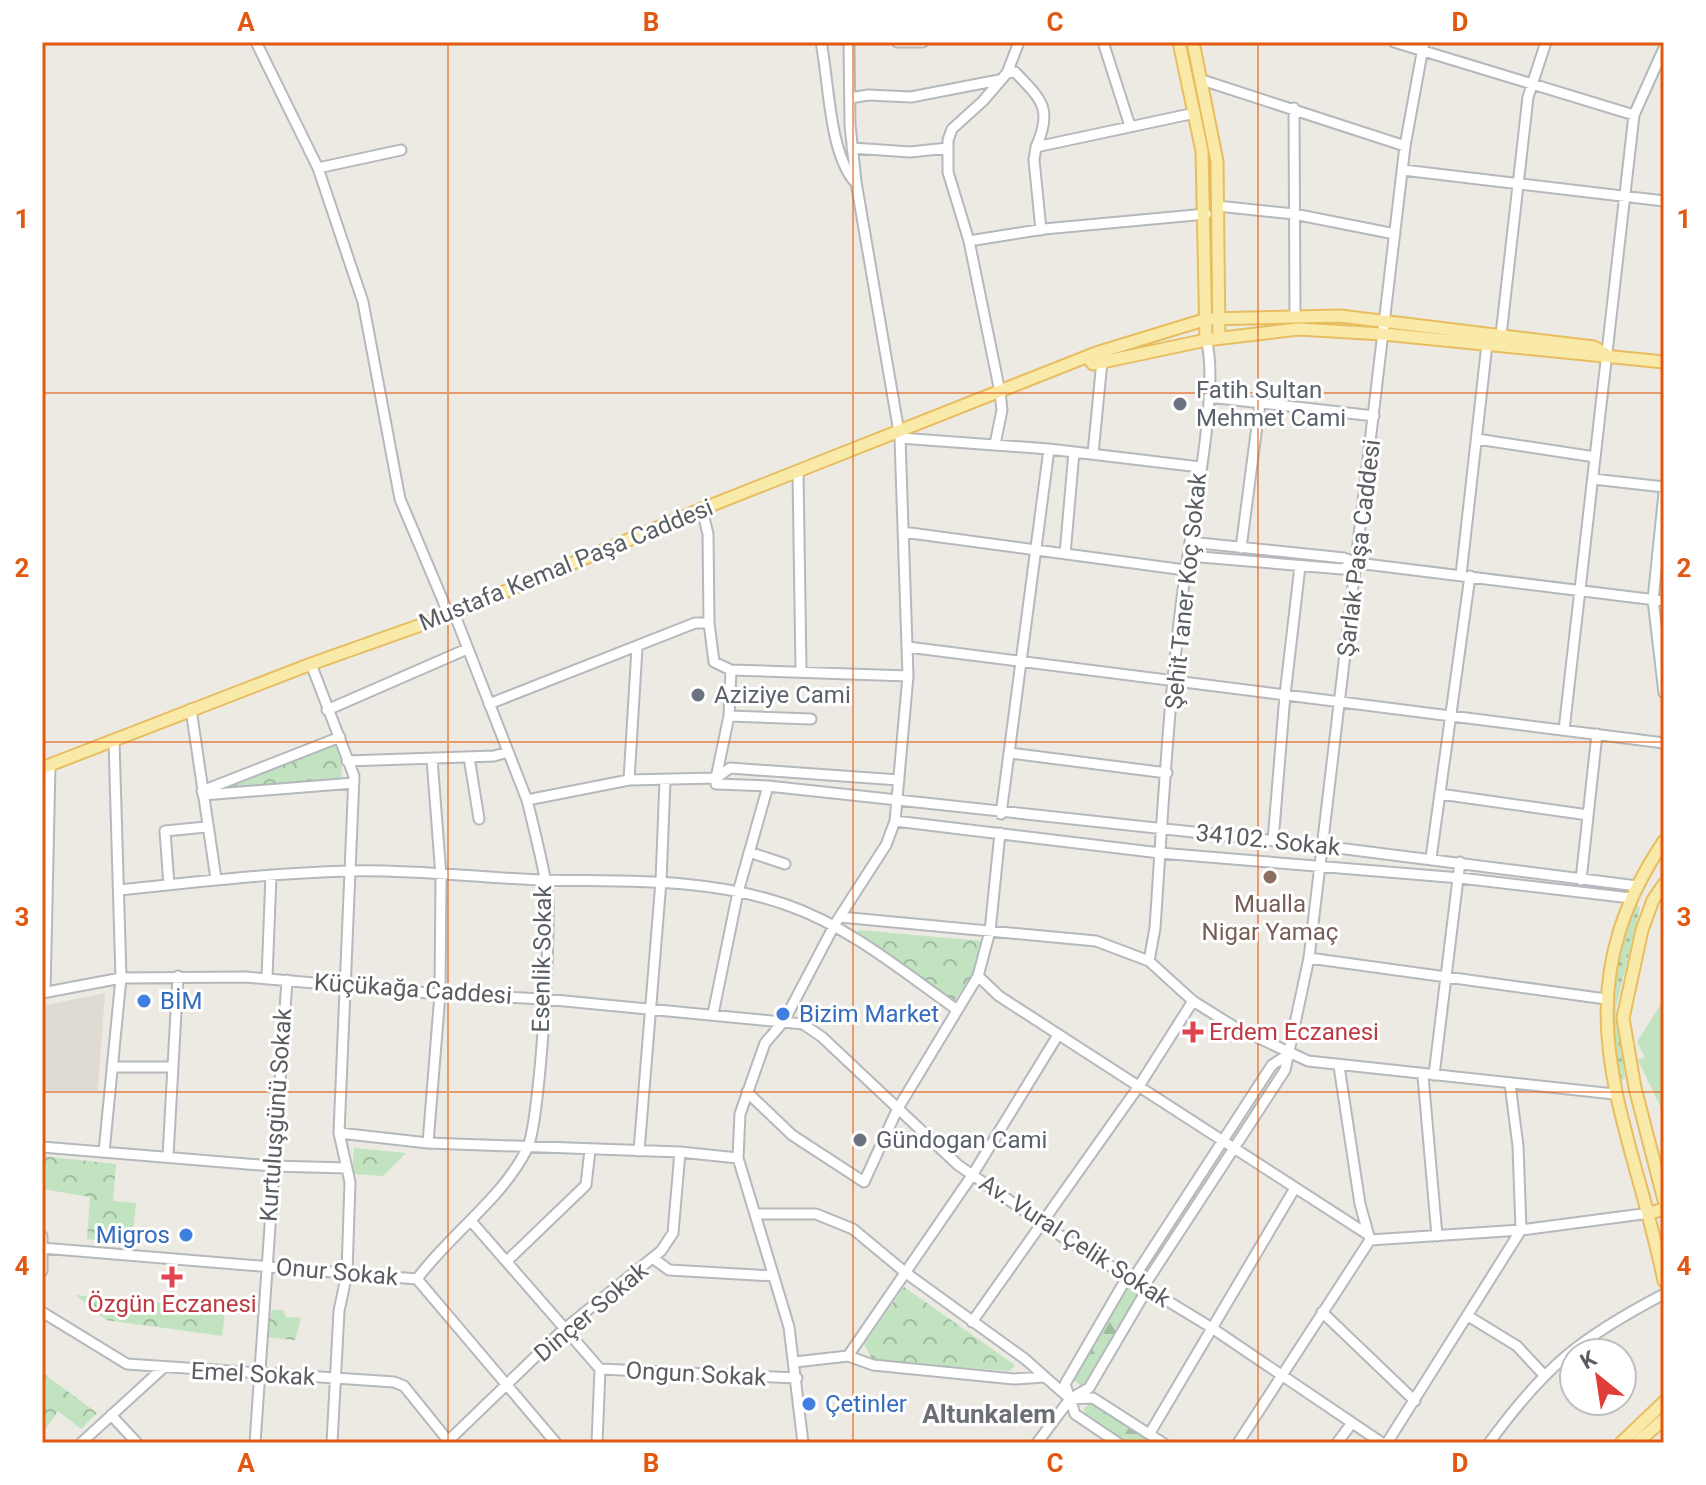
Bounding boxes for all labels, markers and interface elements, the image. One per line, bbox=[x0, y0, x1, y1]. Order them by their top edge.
text: A bbox=[237, 7, 255, 37]
text: B bbox=[643, 7, 659, 37]
text: C bbox=[1046, 7, 1064, 37]
text: D bbox=[1452, 7, 1468, 37]
text: 1 bbox=[15, 204, 29, 234]
text: 1 bbox=[1677, 204, 1691, 234]
place label: Fatih Sultan Mehmet Cami bbox=[1196, 376, 1346, 432]
marker: Fatih Sultan Mehmet Cami bbox=[1171, 395, 1189, 413]
street label: Şarlak Paşa Caddesi bbox=[1332, 438, 1386, 658]
street label: Şehit Taner Koç Sokak bbox=[1160, 470, 1212, 711]
street label: Mustafa Kemal Paşa Caddesi bbox=[415, 493, 717, 637]
text: 2 bbox=[15, 553, 29, 583]
text: 2 bbox=[1677, 553, 1691, 583]
place label: Aziziye Cami bbox=[714, 681, 851, 709]
marker: Aziziye Cami bbox=[689, 686, 707, 704]
street label: 34102. Sokak bbox=[1194, 818, 1342, 862]
marker: Mualla Nigar Yamaç bbox=[1261, 868, 1279, 886]
street label: Esenlik Sokak bbox=[527, 884, 557, 1033]
place label: Mualla Nigar Yamaç bbox=[1202, 890, 1338, 946]
text: 3 bbox=[15, 902, 29, 932]
text: 3 bbox=[1677, 902, 1691, 932]
street label: Küçükağa Caddesi bbox=[313, 968, 513, 1010]
place label: BİM bbox=[160, 987, 202, 1015]
marker: BİM bbox=[135, 992, 153, 1010]
place label: Bizim Market bbox=[799, 1000, 939, 1028]
marker: Bizim Market bbox=[774, 1005, 792, 1023]
street label: Kurtuluşgünü Sokak bbox=[255, 1007, 297, 1223]
place label: Erdem Eczanesi bbox=[1209, 1018, 1379, 1046]
marker: Erdem Eczanesi bbox=[1184, 1023, 1202, 1041]
place label: Gündogan Cami bbox=[876, 1126, 1047, 1154]
marker: Gündogan Cami bbox=[851, 1131, 869, 1149]
street label: Av. Vural Çelik Sokak bbox=[974, 1169, 1176, 1314]
place label: Migros bbox=[96, 1221, 170, 1249]
marker: Migros bbox=[177, 1226, 195, 1244]
text: 4 bbox=[15, 1251, 30, 1281]
text: 4 bbox=[1677, 1251, 1692, 1281]
street label: Onur Sokak bbox=[275, 1253, 400, 1291]
street label: Dinçer Sokak bbox=[529, 1256, 654, 1368]
marker: Özgün Eczanesi bbox=[163, 1268, 181, 1286]
place label: Özgün Eczanesi bbox=[87, 1290, 257, 1318]
north arrow bbox=[1558, 1337, 1638, 1417]
text: K bbox=[1576, 1345, 1601, 1374]
street label: Ongun Sokak bbox=[625, 1356, 768, 1392]
street label: Emel Sokak bbox=[190, 1357, 317, 1391]
place label: Çetinler bbox=[825, 1390, 907, 1418]
marker: Çetinler bbox=[800, 1395, 818, 1413]
district label: Altunkalem bbox=[922, 1399, 1056, 1429]
text: A bbox=[237, 1448, 255, 1478]
text: B bbox=[643, 1448, 659, 1478]
text: C bbox=[1046, 1448, 1064, 1478]
text: D bbox=[1452, 1448, 1468, 1478]

